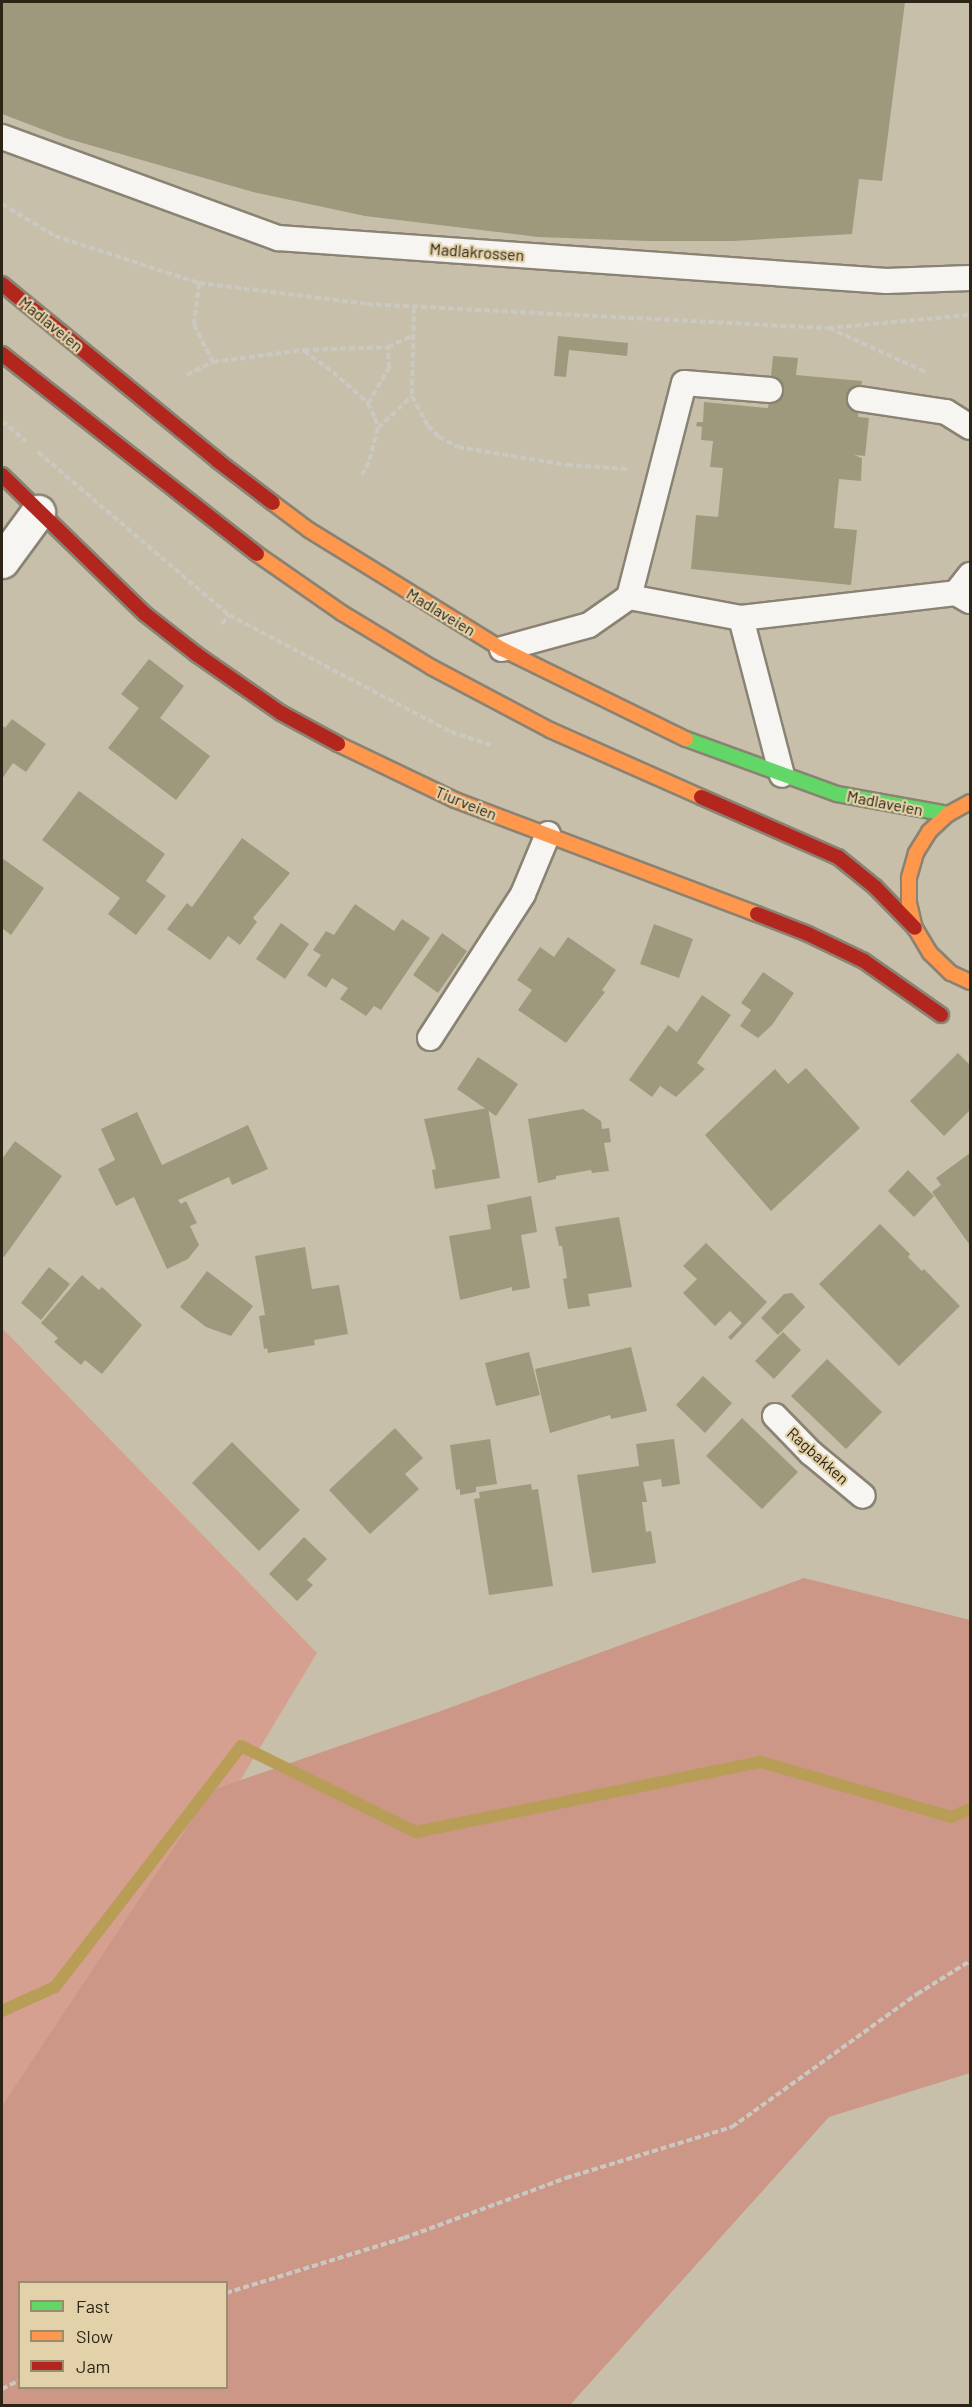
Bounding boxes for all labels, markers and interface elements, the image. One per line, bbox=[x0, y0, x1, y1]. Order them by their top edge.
street label: Madlakrossen bbox=[429, 239, 525, 265]
street label: Madlaveien bbox=[15, 292, 87, 356]
street label: Madlaveien bbox=[403, 584, 479, 640]
street label: Tiurveien bbox=[432, 782, 500, 824]
street label: Madlaveien bbox=[845, 786, 925, 820]
street label: Ragbakken bbox=[783, 1423, 853, 1489]
legend bbox=[18, 2281, 228, 2389]
text: Fast bbox=[76, 2295, 110, 2317]
text: Slow bbox=[76, 2325, 113, 2347]
text: Jam bbox=[76, 2355, 110, 2377]

